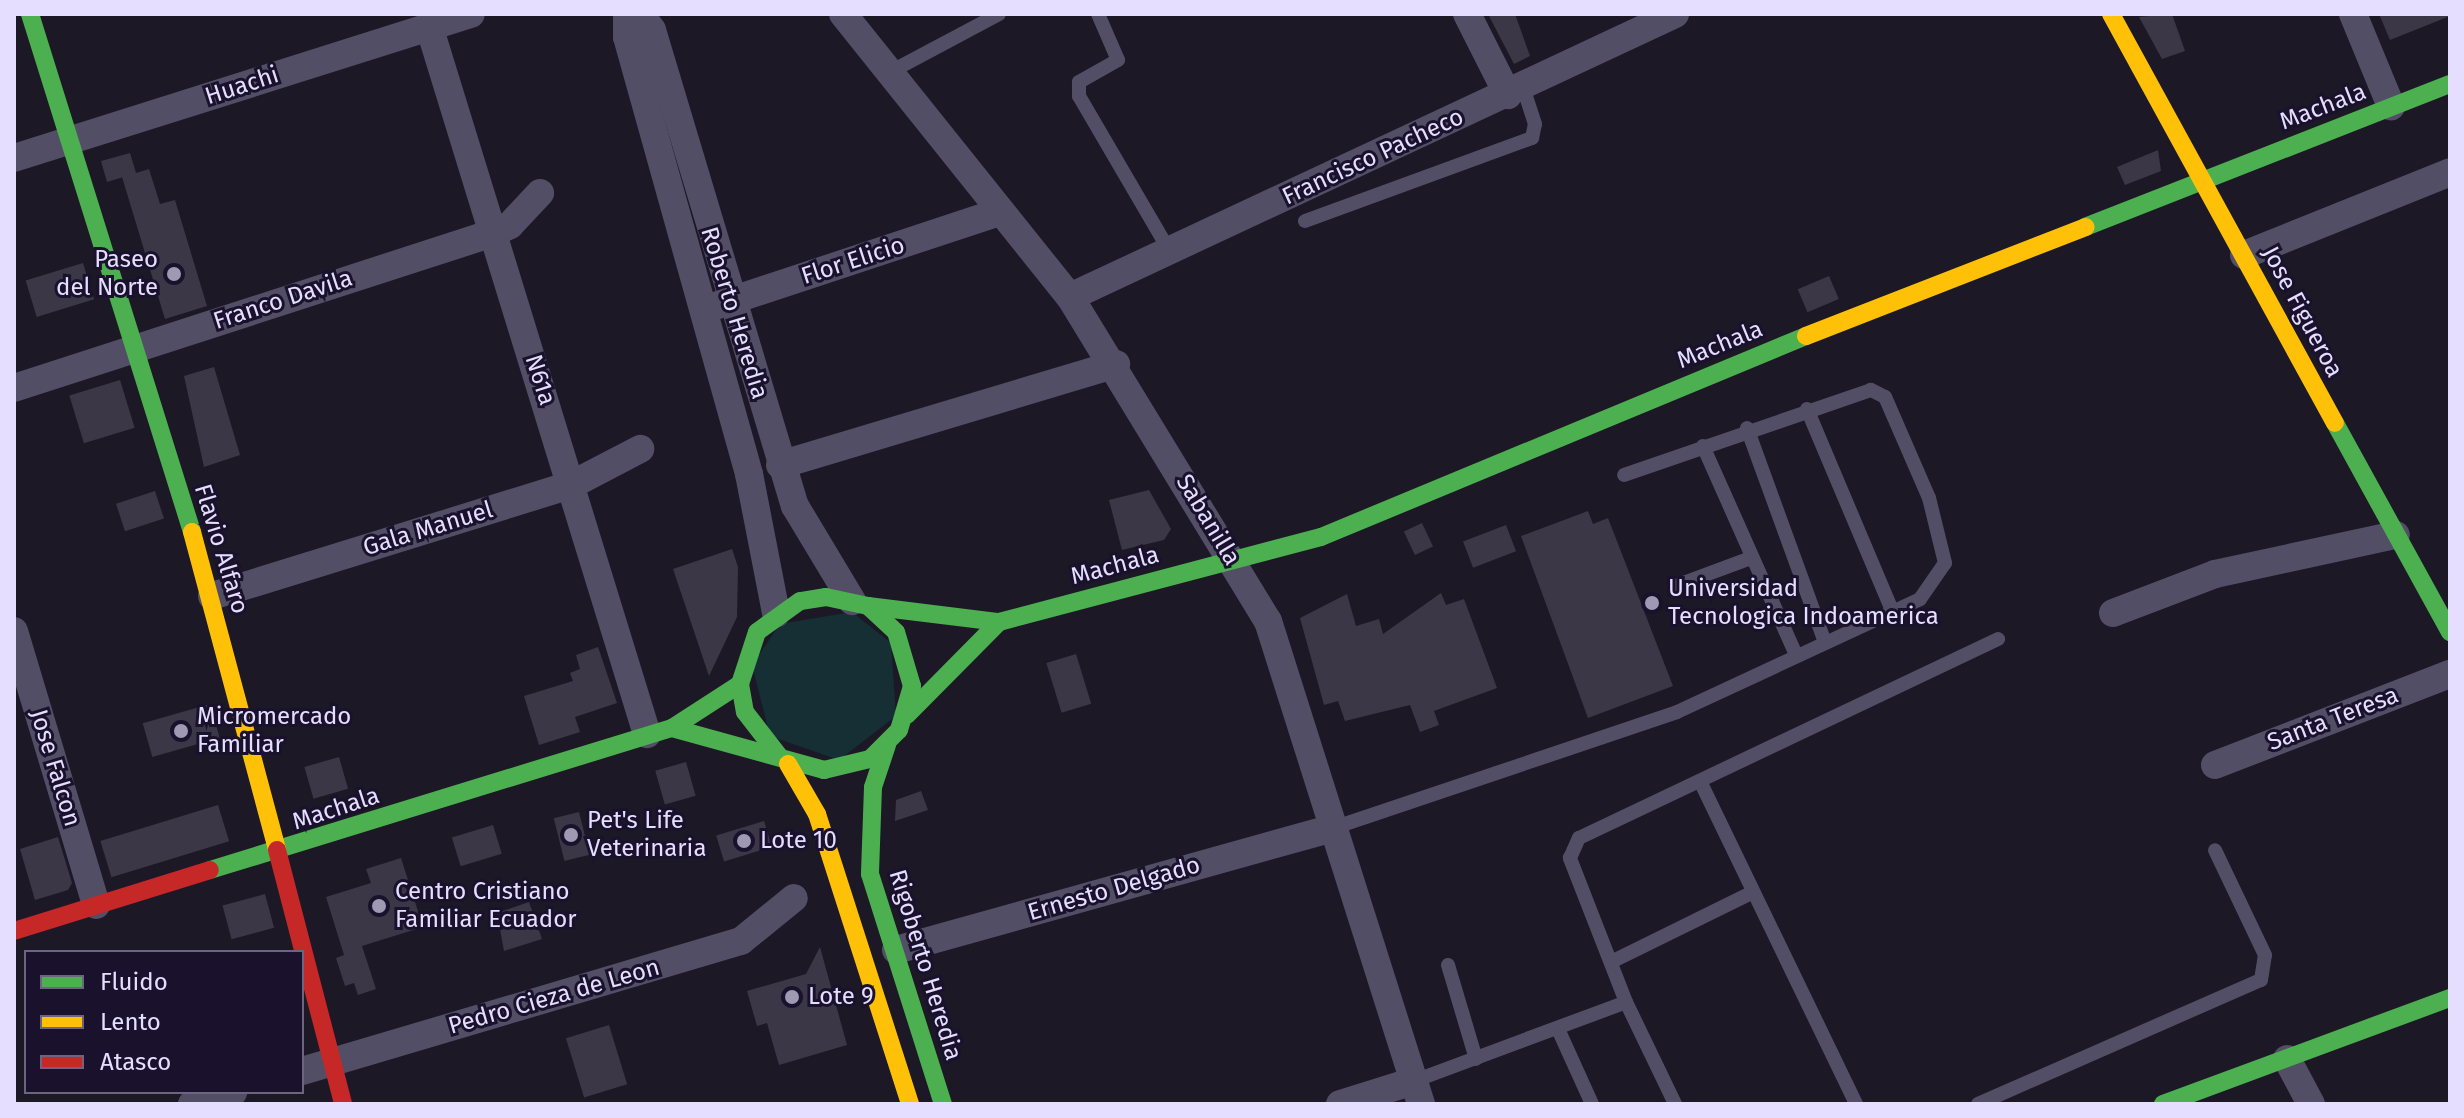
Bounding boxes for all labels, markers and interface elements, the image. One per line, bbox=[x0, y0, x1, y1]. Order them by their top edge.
street label: Huachi bbox=[202, 61, 282, 111]
street label: Machala bbox=[2276, 77, 2370, 137]
street label: Francisco Pacheco bbox=[1278, 102, 1468, 212]
street label: Roberto Heredia bbox=[694, 223, 774, 403]
street label: Flor Elicio bbox=[798, 231, 908, 291]
street label: Jose Figueroa bbox=[2255, 242, 2349, 382]
place label: Paseo del Norte bbox=[56, 246, 158, 302]
street label: Franco Davila bbox=[210, 264, 356, 336]
marker: Paseo del Norte bbox=[165, 265, 183, 283]
street label: Machala bbox=[1673, 315, 1767, 375]
street label: N61a bbox=[518, 351, 562, 409]
street label: Sabanilla bbox=[1170, 469, 1246, 571]
street label: Flavio Alfaro bbox=[188, 481, 254, 617]
street label: Gala Manuel bbox=[360, 496, 496, 562]
street label: Machala bbox=[1068, 540, 1162, 592]
place label: Universidad Tecnologica Indoamerica bbox=[1668, 575, 1939, 631]
marker: Universidad Tecnologica Indoamerica bbox=[1643, 594, 1661, 612]
street label: Santa Teresa bbox=[2263, 681, 2403, 757]
place label: Micromercado Familiar bbox=[197, 703, 351, 759]
street label: Jose Falcon bbox=[24, 706, 86, 830]
marker: Micromercado Familiar bbox=[172, 722, 190, 740]
street label: Machala bbox=[289, 781, 383, 837]
place label: Pet's Life Veterinaria bbox=[587, 807, 706, 863]
marker: Pet's Life Veterinaria bbox=[562, 826, 580, 844]
place label: Lote 10 bbox=[760, 827, 837, 855]
marker: Lote 10 bbox=[735, 832, 753, 850]
street label: Ernesto Delgado bbox=[1025, 851, 1203, 927]
street label: Rigoberto Heredia bbox=[882, 866, 968, 1064]
place label: Centro Cristiano Familiar Ecuador bbox=[395, 878, 576, 934]
marker: Centro Cristiano Familiar Ecuador bbox=[370, 897, 388, 915]
legend bbox=[24, 950, 304, 1094]
street label: Pedro Cieza de Leon bbox=[445, 953, 663, 1041]
text: Fluido bbox=[100, 968, 168, 996]
place label: Lote 9 bbox=[808, 983, 874, 1011]
marker: Lote 9 bbox=[783, 988, 801, 1006]
text: Lento bbox=[100, 1008, 161, 1036]
text: Atasco bbox=[100, 1048, 171, 1076]

